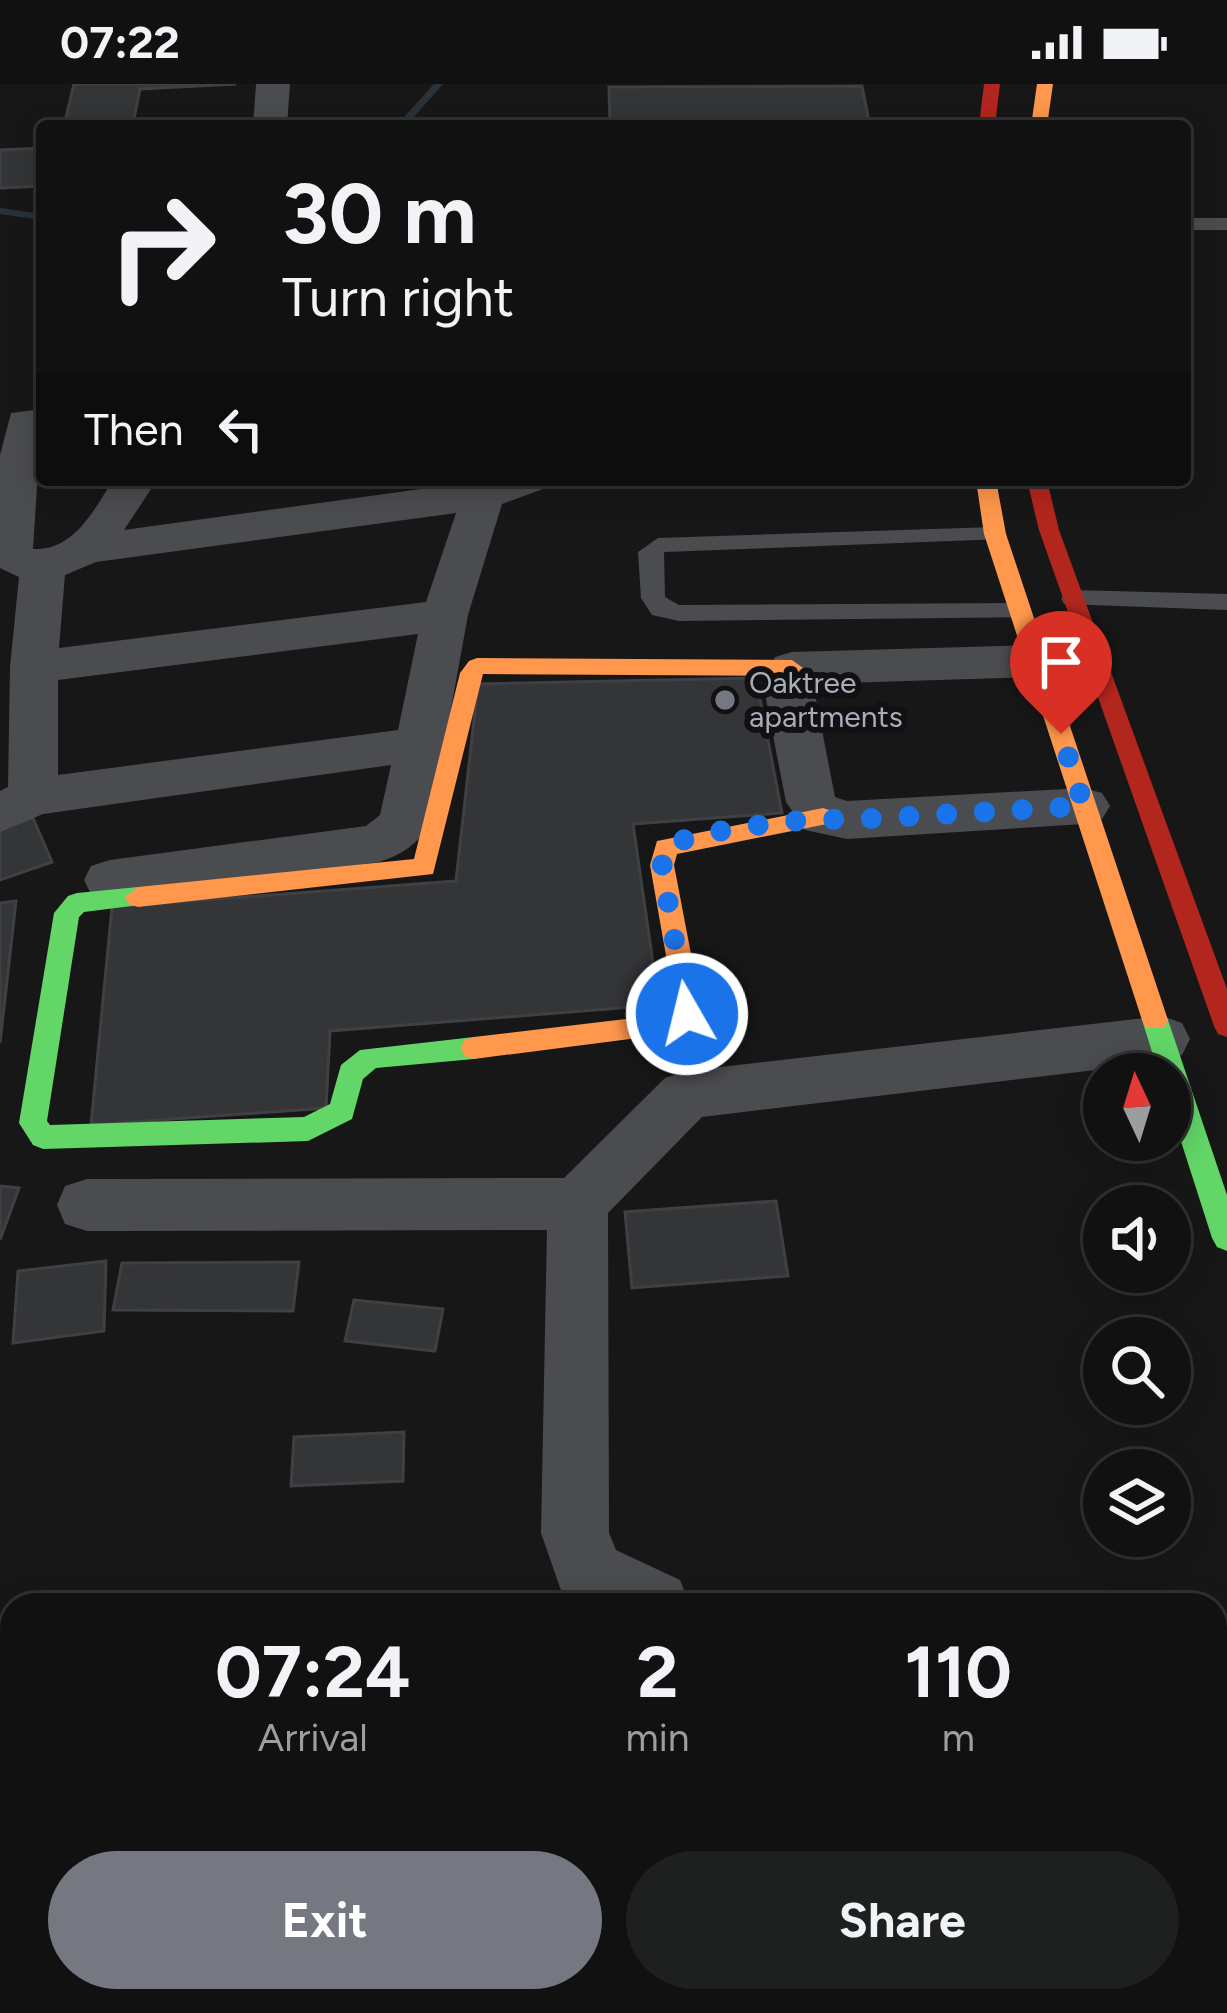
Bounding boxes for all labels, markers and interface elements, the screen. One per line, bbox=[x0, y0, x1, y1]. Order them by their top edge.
text: 07:22 bbox=[60, 15, 180, 69]
text: 30 m bbox=[282, 163, 476, 264]
icon: right bbox=[84, 168, 240, 324]
text: Turn right bbox=[282, 265, 514, 330]
icon: left bbox=[208, 396, 274, 462]
text: Then bbox=[84, 402, 184, 456]
pin bbox=[1010, 611, 1112, 734]
icon: arrive bbox=[1028, 629, 1094, 695]
place label: Oaktree apartments bbox=[749, 664, 903, 735]
marker: Oaktree apartments bbox=[712, 687, 738, 713]
position arrow bbox=[624, 951, 750, 1077]
north arrow bbox=[1083, 1053, 1191, 1161]
map controls bbox=[1083, 1053, 1191, 1557]
button: sound bbox=[1083, 1185, 1191, 1293]
button: search bbox=[1083, 1317, 1191, 1425]
button: layers bbox=[1083, 1449, 1191, 1557]
text: 07:24 bbox=[215, 1629, 411, 1715]
text: 2 bbox=[637, 1629, 678, 1715]
text: 110 bbox=[905, 1629, 1012, 1715]
text: Arrival bbox=[258, 1714, 368, 1761]
text: min bbox=[626, 1714, 690, 1761]
text: m bbox=[942, 1714, 975, 1761]
button: Exit bbox=[48, 1851, 602, 1989]
button: Share bbox=[626, 1851, 1179, 1989]

